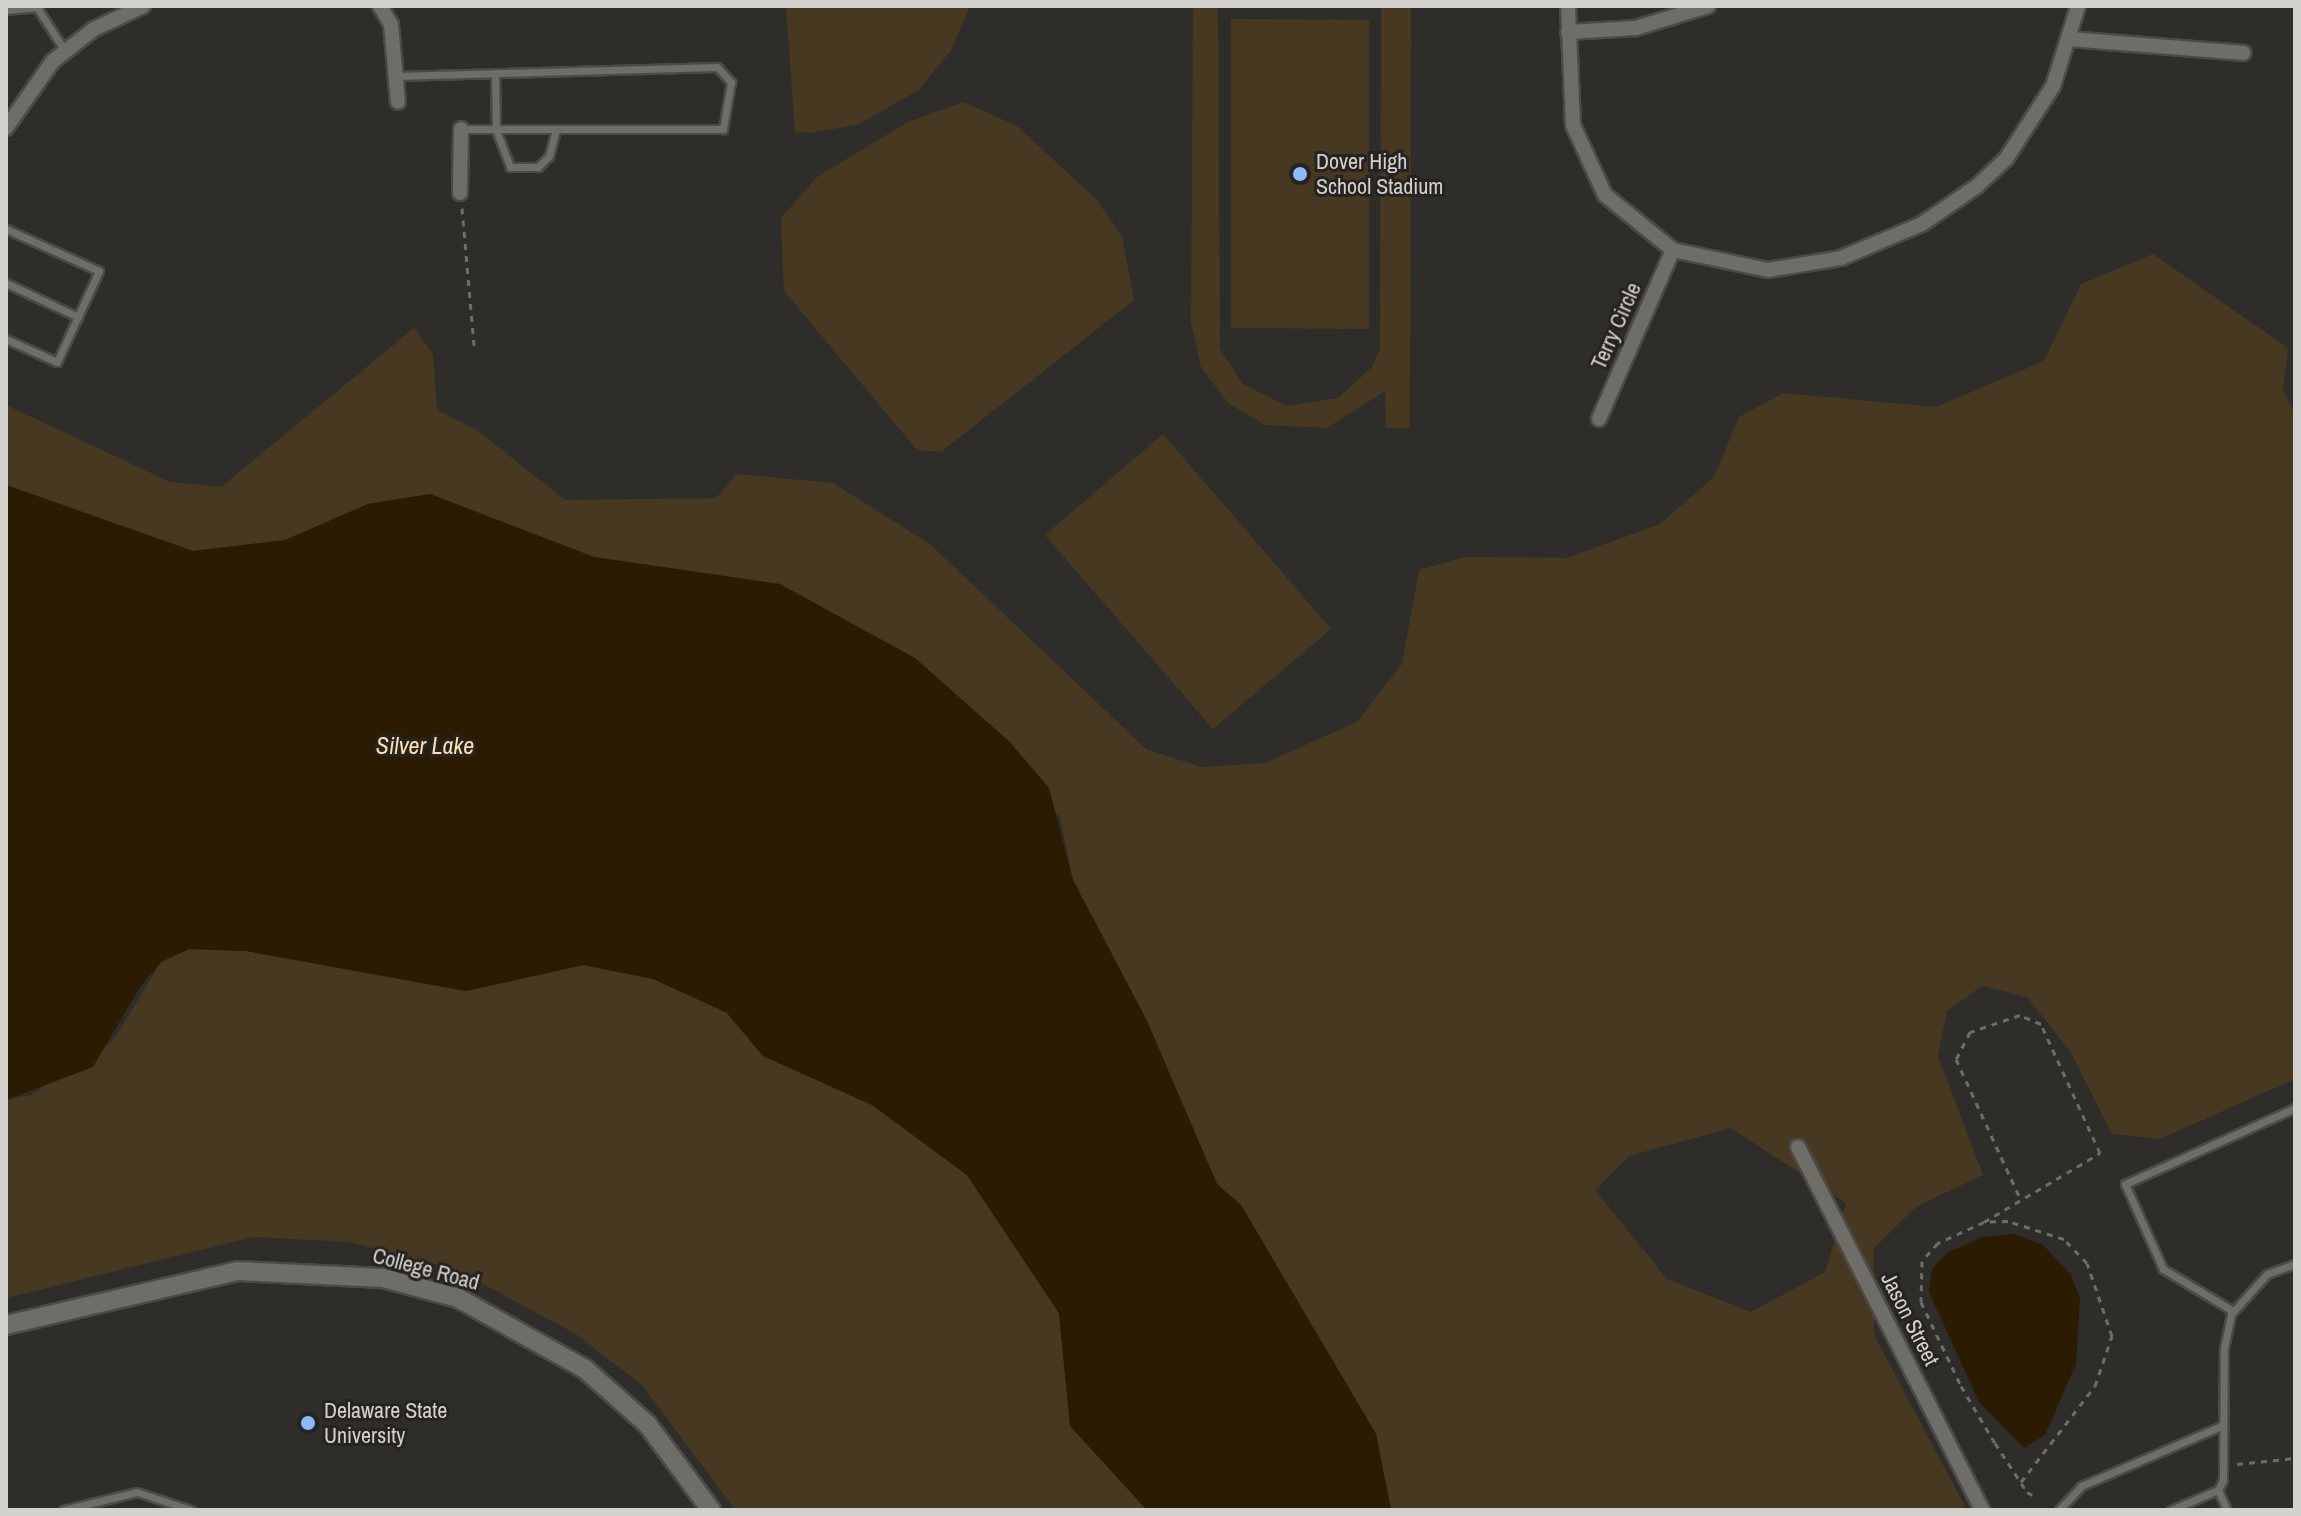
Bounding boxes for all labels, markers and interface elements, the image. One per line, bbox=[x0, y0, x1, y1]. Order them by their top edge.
place label: Dover High School Stadium bbox=[1316, 148, 1443, 200]
marker: Dover High School Stadium bbox=[1291, 165, 1309, 183]
street label: Terry Circle bbox=[1585, 279, 1647, 373]
water label: Silver Lake bbox=[376, 732, 474, 760]
street label: College Road bbox=[370, 1242, 482, 1296]
street label: Jason Street bbox=[1875, 1268, 1945, 1370]
place label: Delaware State University bbox=[324, 1397, 447, 1448]
marker: Delaware State University bbox=[299, 1414, 317, 1432]

